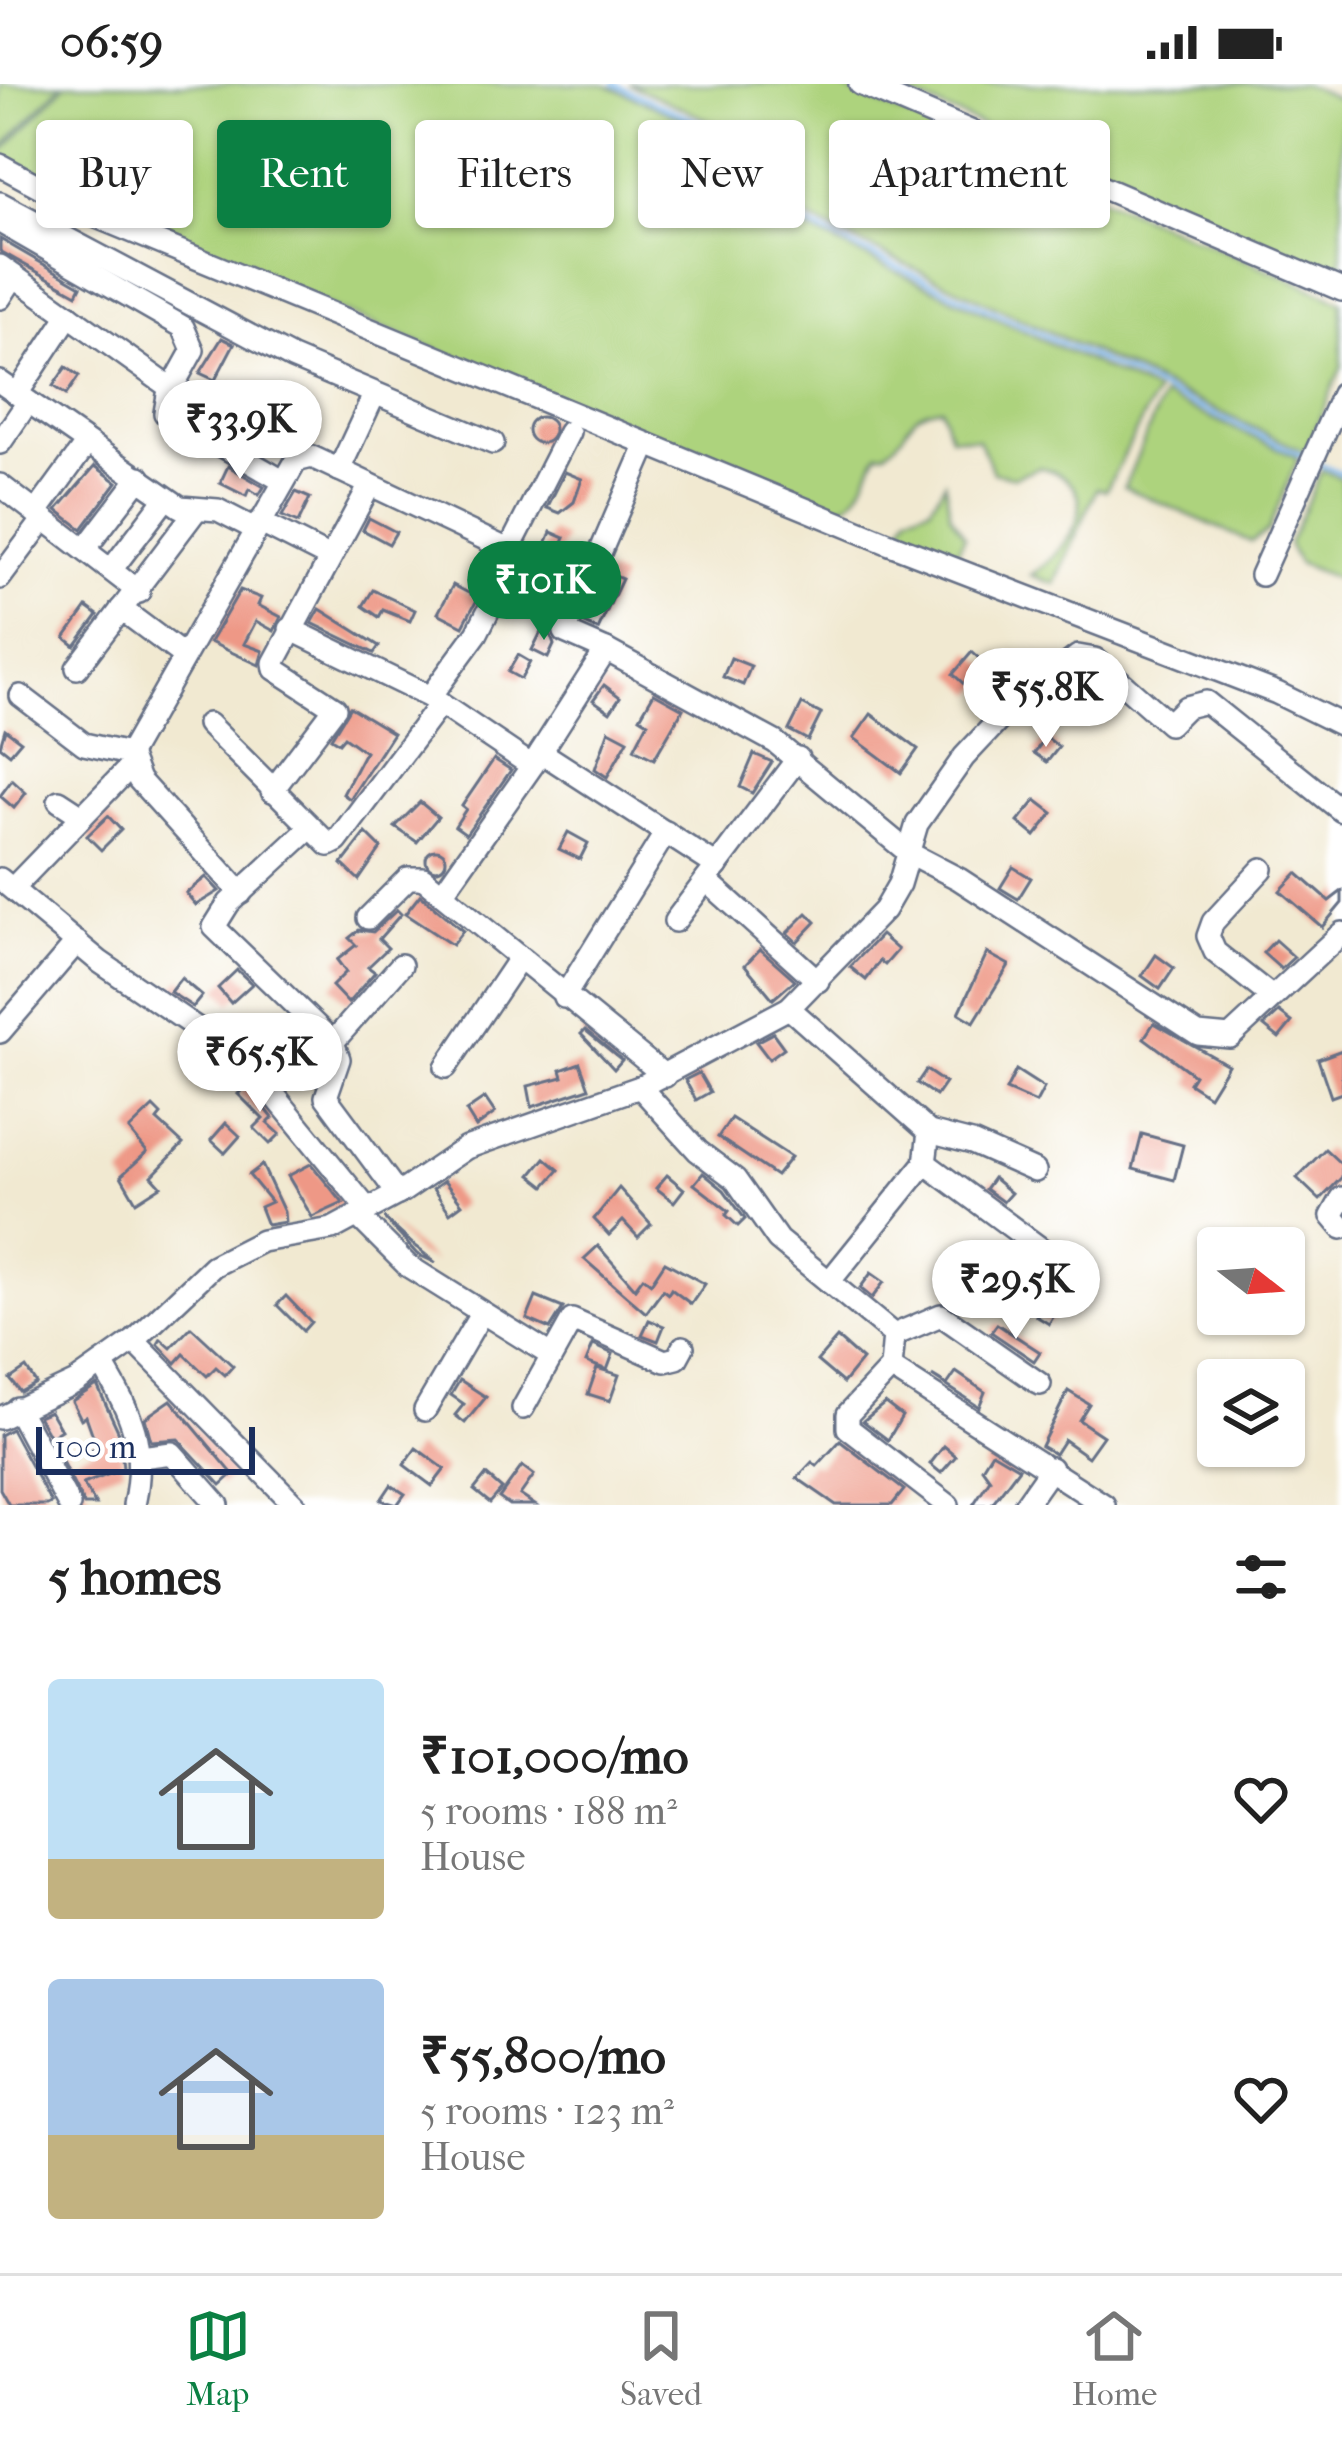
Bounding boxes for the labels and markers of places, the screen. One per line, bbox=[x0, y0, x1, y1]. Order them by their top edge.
pin: ₹33.9K bbox=[142, 380, 338, 482]
pin: ₹101K bbox=[460, 541, 628, 643]
pin: ₹55.8K bbox=[948, 648, 1144, 750]
pin: ₹65.5K bbox=[162, 1013, 358, 1115]
pin: ₹29.5K bbox=[918, 1240, 1114, 1342]

